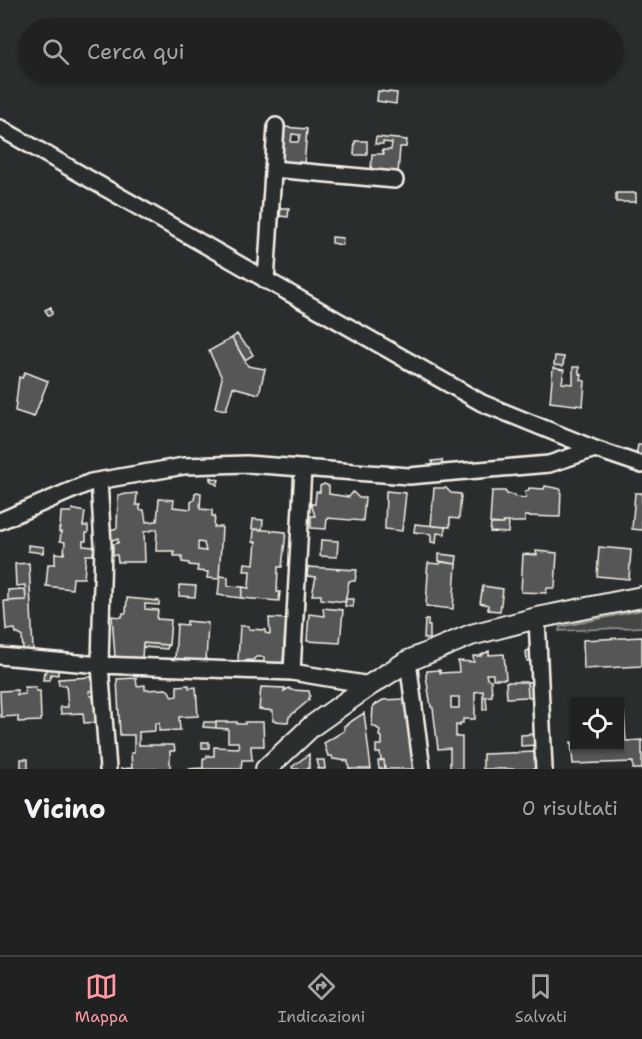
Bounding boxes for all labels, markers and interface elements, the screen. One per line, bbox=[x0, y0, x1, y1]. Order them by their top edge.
search box bbox=[18, 18, 624, 84]
icon: search bbox=[39, 35, 72, 68]
text: Cerca qui bbox=[87, 37, 185, 66]
map controls bbox=[570, 697, 624, 751]
button: locate bbox=[570, 697, 624, 751]
text: Vicino bbox=[24, 791, 106, 826]
text: 0 risultati bbox=[522, 795, 618, 821]
tab: Mappa bbox=[75, 970, 128, 1027]
tab: Indicazioni bbox=[278, 970, 365, 1027]
tab: Salvati bbox=[515, 970, 567, 1027]

